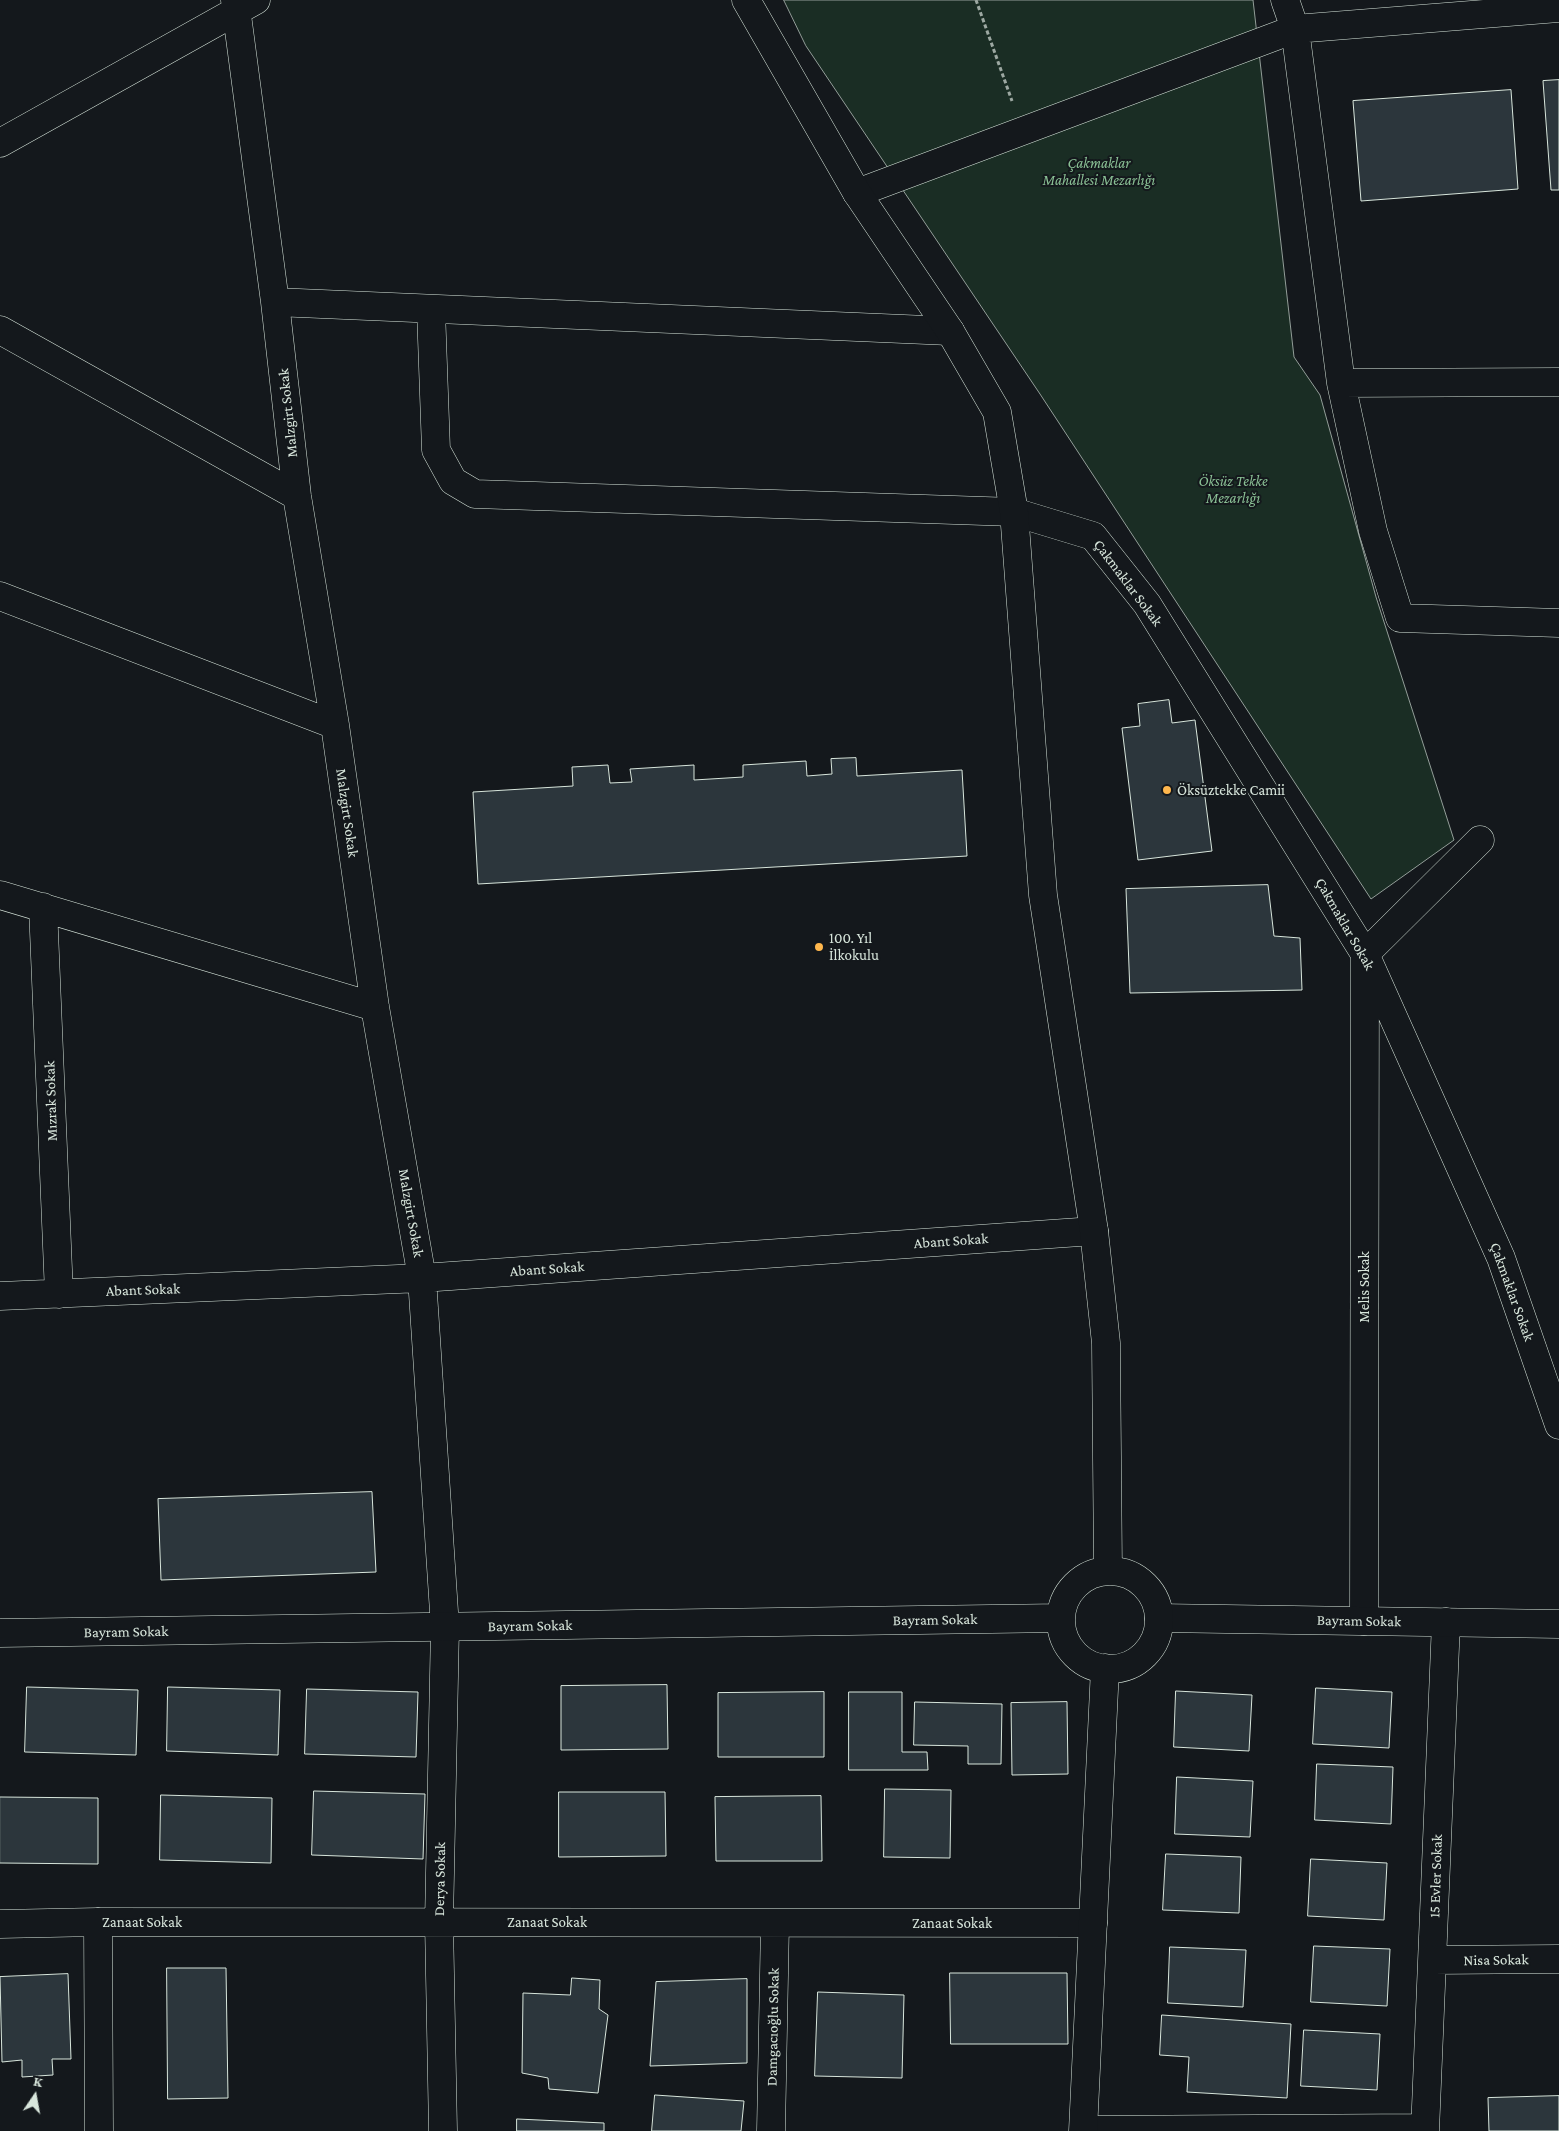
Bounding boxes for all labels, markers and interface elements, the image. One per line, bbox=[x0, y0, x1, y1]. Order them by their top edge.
park label: Çakmaklar Mahallesi Mezarlığı bbox=[1043, 154, 1155, 189]
street label: Malzgirt Sokak bbox=[274, 367, 302, 459]
park label: Öksüz Tekke Mezarlığı bbox=[1198, 472, 1268, 507]
street label: Çakmaklar Sokak bbox=[1090, 536, 1166, 630]
street label: Malzgirt Sokak bbox=[332, 767, 362, 859]
place label: Öksüztekke Camii bbox=[1177, 781, 1285, 799]
marker: Öksüztekke Camii bbox=[1161, 784, 1173, 796]
street label: Çakmaklar Sokak bbox=[1311, 875, 1379, 973]
place label: 100. Yıl İlkokulu bbox=[829, 929, 879, 964]
marker: 100. Yıl İlkokulu bbox=[813, 941, 825, 953]
street label: Mızrak Sokak bbox=[41, 1061, 61, 1141]
street label: Malzgirt Sokak bbox=[394, 1167, 428, 1259]
street label: Abant Sokak bbox=[913, 1229, 989, 1253]
street label: Çakmaklar Sokak bbox=[1486, 1240, 1538, 1344]
street label: Melis Sokak bbox=[1355, 1251, 1373, 1323]
street label: Abant Sokak bbox=[509, 1257, 585, 1281]
street label: Abant Sokak bbox=[105, 1280, 181, 1300]
street label: Bayram Sokak bbox=[893, 1610, 977, 1630]
street label: Bayram Sokak bbox=[1317, 1611, 1401, 1631]
street label: Bayram Sokak bbox=[488, 1616, 572, 1636]
street label: Bayram Sokak bbox=[84, 1622, 168, 1642]
street label: 15 Evler Sokak bbox=[1426, 1834, 1446, 1918]
street label: Derya Sokak bbox=[430, 1842, 450, 1916]
street label: Zanaat Sokak bbox=[102, 1913, 182, 1931]
street label: Zanaat Sokak bbox=[507, 1913, 587, 1931]
street label: Zanaat Sokak bbox=[912, 1914, 992, 1932]
street label: Nisa Sokak bbox=[1463, 1950, 1529, 1970]
street label: Damgacıoğlu Sokak bbox=[763, 1968, 783, 2086]
north arrow bbox=[10, 2071, 60, 2121]
text: K bbox=[32, 2073, 44, 2090]

